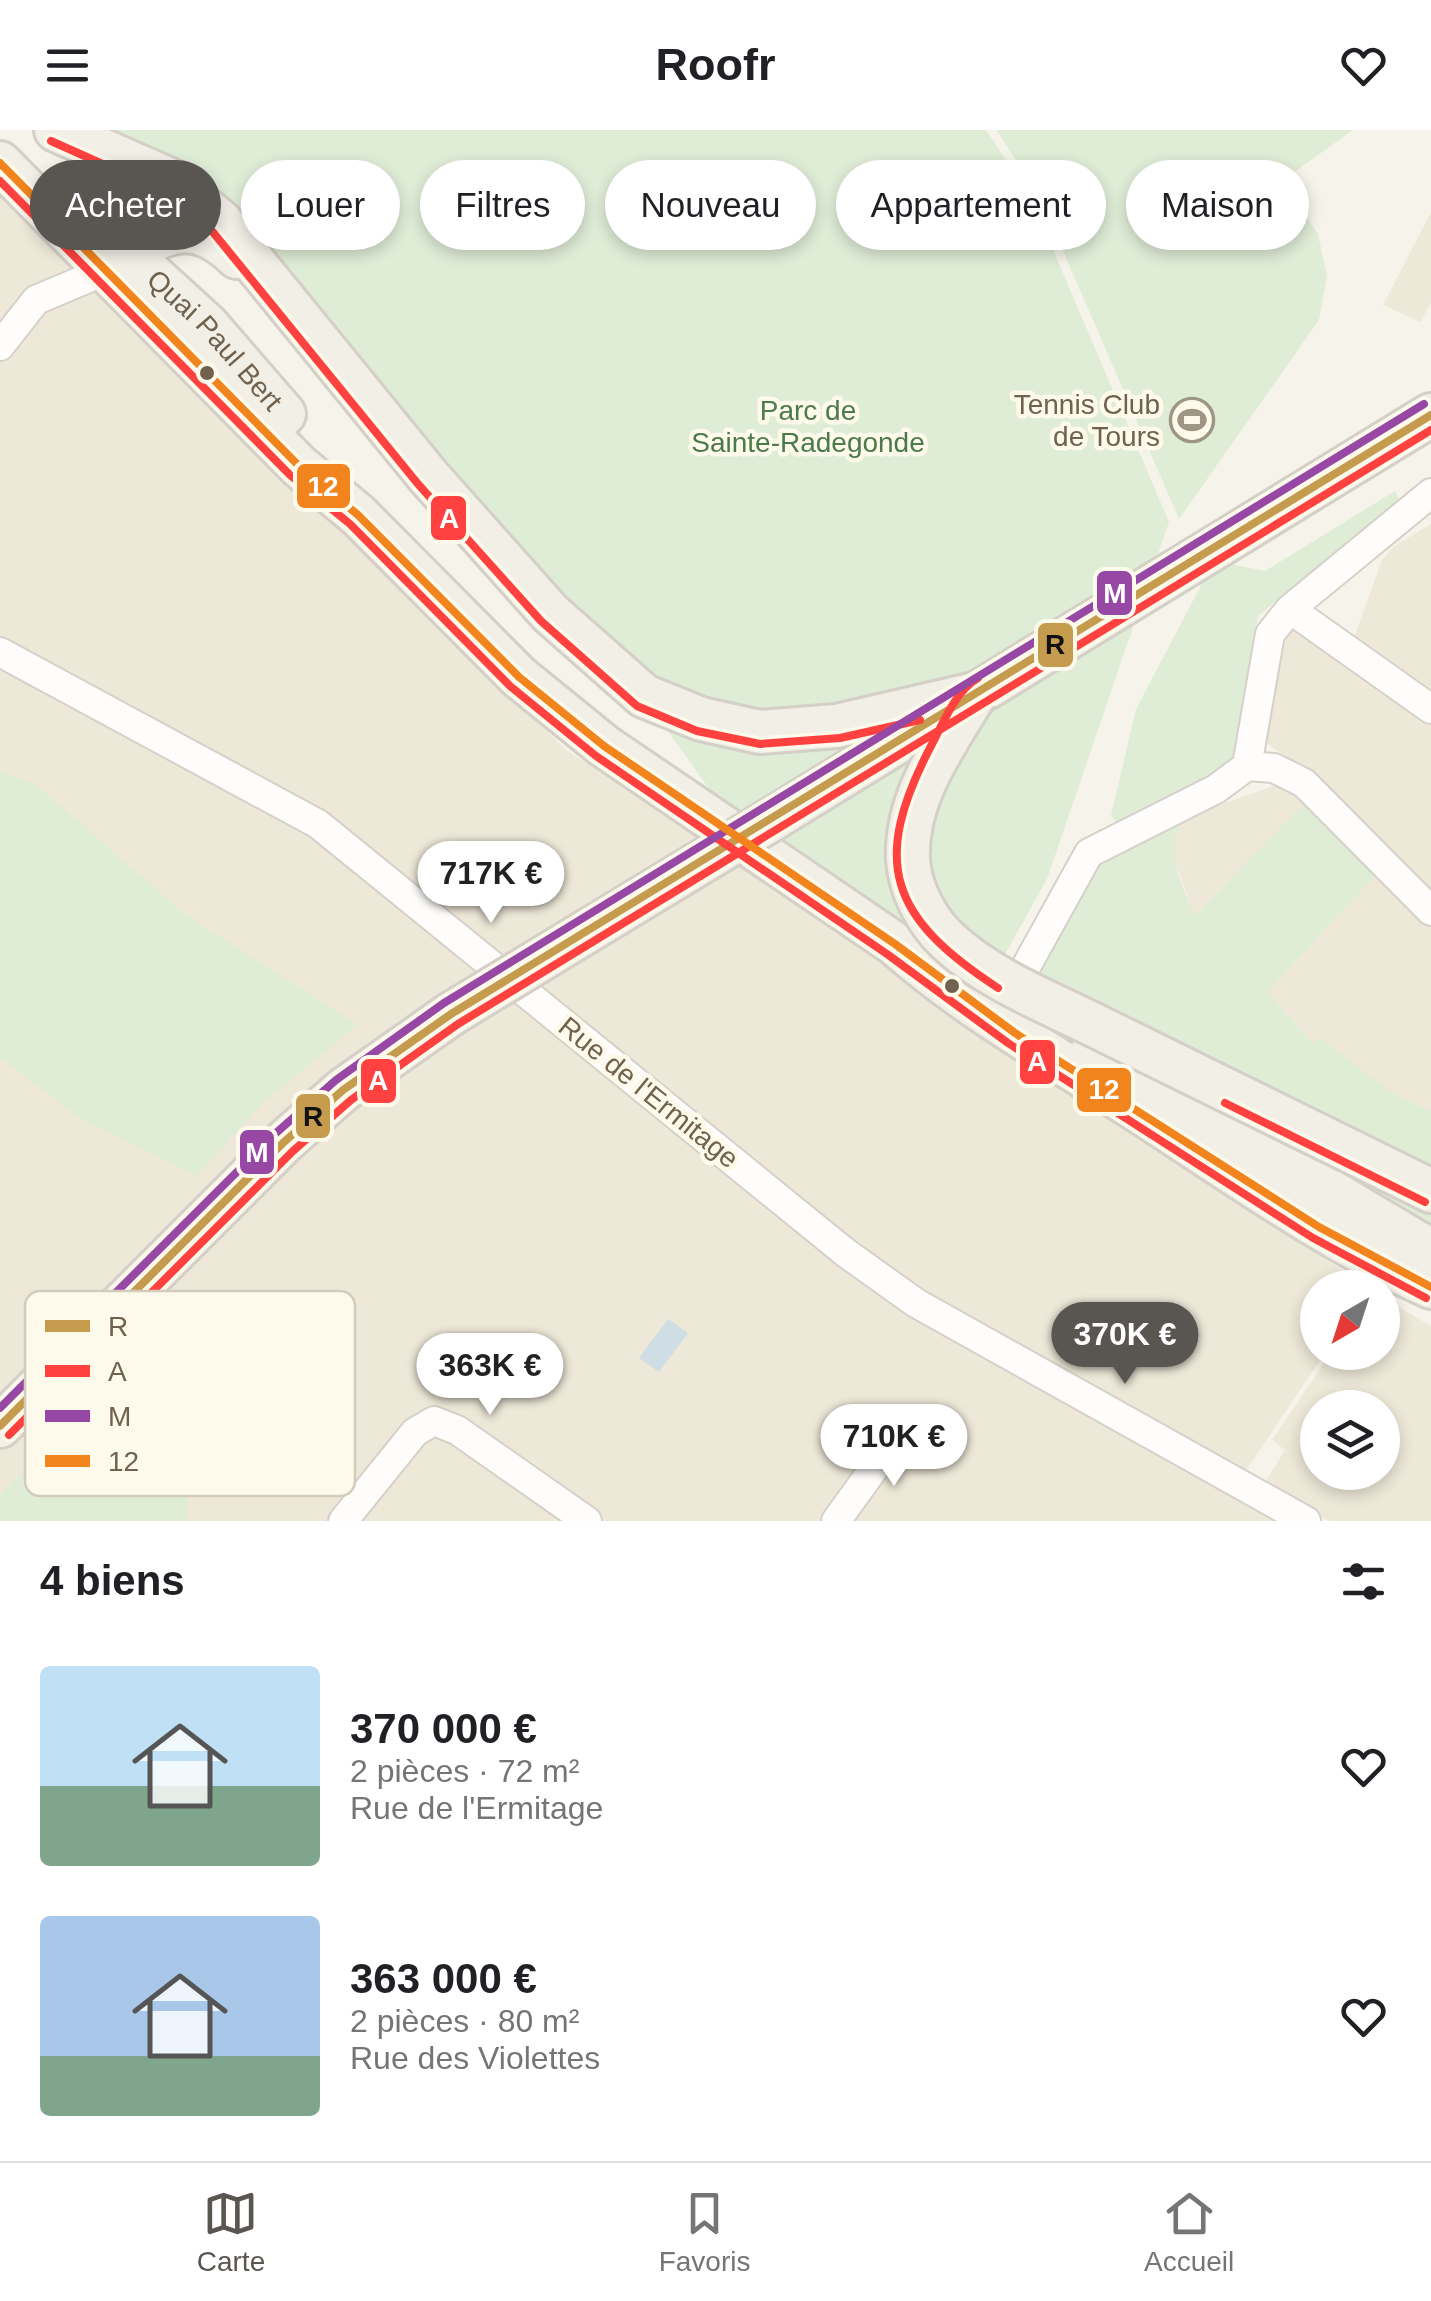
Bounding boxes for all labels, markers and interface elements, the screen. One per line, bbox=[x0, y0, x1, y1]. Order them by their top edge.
icon: menu bbox=[40, 38, 95, 93]
icon: heart bbox=[1336, 38, 1391, 93]
text: Roofr bbox=[656, 39, 775, 90]
chip: Acheter bbox=[30, 160, 221, 250]
chip: Louer bbox=[241, 160, 400, 250]
chip: Filtres bbox=[420, 160, 585, 250]
chip: Nouveau bbox=[605, 160, 816, 250]
chip: Appartement bbox=[836, 160, 1106, 250]
chip: Maison bbox=[1126, 160, 1309, 250]
street label: Quai Paul Bert bbox=[141, 264, 289, 417]
unlabelled marker bbox=[197, 363, 217, 383]
place label: Tennis Club de Tours bbox=[1014, 389, 1160, 452]
park label: Parc de Sainte-Radegonde bbox=[691, 395, 925, 458]
sports icon: Tennis Club de Tours bbox=[1169, 397, 1215, 443]
line badge: 12 bbox=[295, 462, 352, 510]
text: 12 bbox=[307, 471, 339, 502]
line badge: A bbox=[429, 494, 468, 542]
text: A bbox=[439, 503, 459, 534]
line badge: M bbox=[1095, 569, 1134, 617]
text: M bbox=[1103, 578, 1127, 609]
line badge: R bbox=[1036, 621, 1075, 669]
text: R bbox=[1045, 629, 1065, 660]
pin: 717K € bbox=[410, 841, 572, 926]
text: 717K € bbox=[439, 855, 543, 891]
unlabelled marker bbox=[942, 976, 962, 996]
street label: Rue de l'Ermitage bbox=[553, 1011, 745, 1174]
line badge: A bbox=[1018, 1038, 1057, 1086]
text: A bbox=[1027, 1046, 1047, 1077]
line badge: A bbox=[359, 1057, 398, 1105]
text: A bbox=[368, 1065, 388, 1096]
line badge: 12 bbox=[1075, 1066, 1133, 1114]
text: 12 bbox=[1088, 1074, 1120, 1105]
line badge: R bbox=[294, 1092, 332, 1140]
text: R bbox=[303, 1101, 323, 1132]
line badge: M bbox=[238, 1128, 276, 1176]
text: M bbox=[245, 1137, 269, 1168]
north arrow bbox=[1300, 1270, 1400, 1370]
map controls bbox=[1300, 1270, 1400, 1490]
legend bbox=[25, 1291, 355, 1496]
pin: 370K € bbox=[1044, 1302, 1206, 1387]
text: R bbox=[108, 1311, 128, 1342]
text: 370K € bbox=[1073, 1316, 1177, 1352]
pin: 363K € bbox=[409, 1333, 571, 1418]
text: 363K € bbox=[438, 1347, 542, 1383]
text: A bbox=[108, 1356, 127, 1387]
button: layers bbox=[1300, 1390, 1400, 1490]
text: M bbox=[108, 1401, 131, 1432]
pin: 710K € bbox=[813, 1404, 975, 1489]
text: 710K € bbox=[842, 1418, 946, 1454]
text: 12 bbox=[108, 1446, 139, 1477]
icon: filters bbox=[1336, 1554, 1391, 1609]
text: 4 biens bbox=[40, 1557, 185, 1604]
text: 370 000 € bbox=[350, 1705, 537, 1752]
icon: home bbox=[120, 1706, 240, 1826]
icon: heart bbox=[1336, 1739, 1391, 1794]
text: 2 pièces · 72 m² bbox=[350, 1753, 579, 1789]
text: Rue de l'Ermitage bbox=[350, 1790, 603, 1826]
text: 363 000 € bbox=[350, 1955, 537, 2002]
icon: home bbox=[120, 1956, 240, 2076]
icon: heart bbox=[1336, 1989, 1391, 2044]
text: 2 pièces · 80 m² bbox=[350, 2003, 579, 2039]
text: Rue des Violettes bbox=[350, 2040, 600, 2076]
tab: Carte bbox=[197, 2186, 265, 2278]
tab: Favoris bbox=[659, 2186, 750, 2278]
tab: Accueil bbox=[1144, 2186, 1234, 2278]

